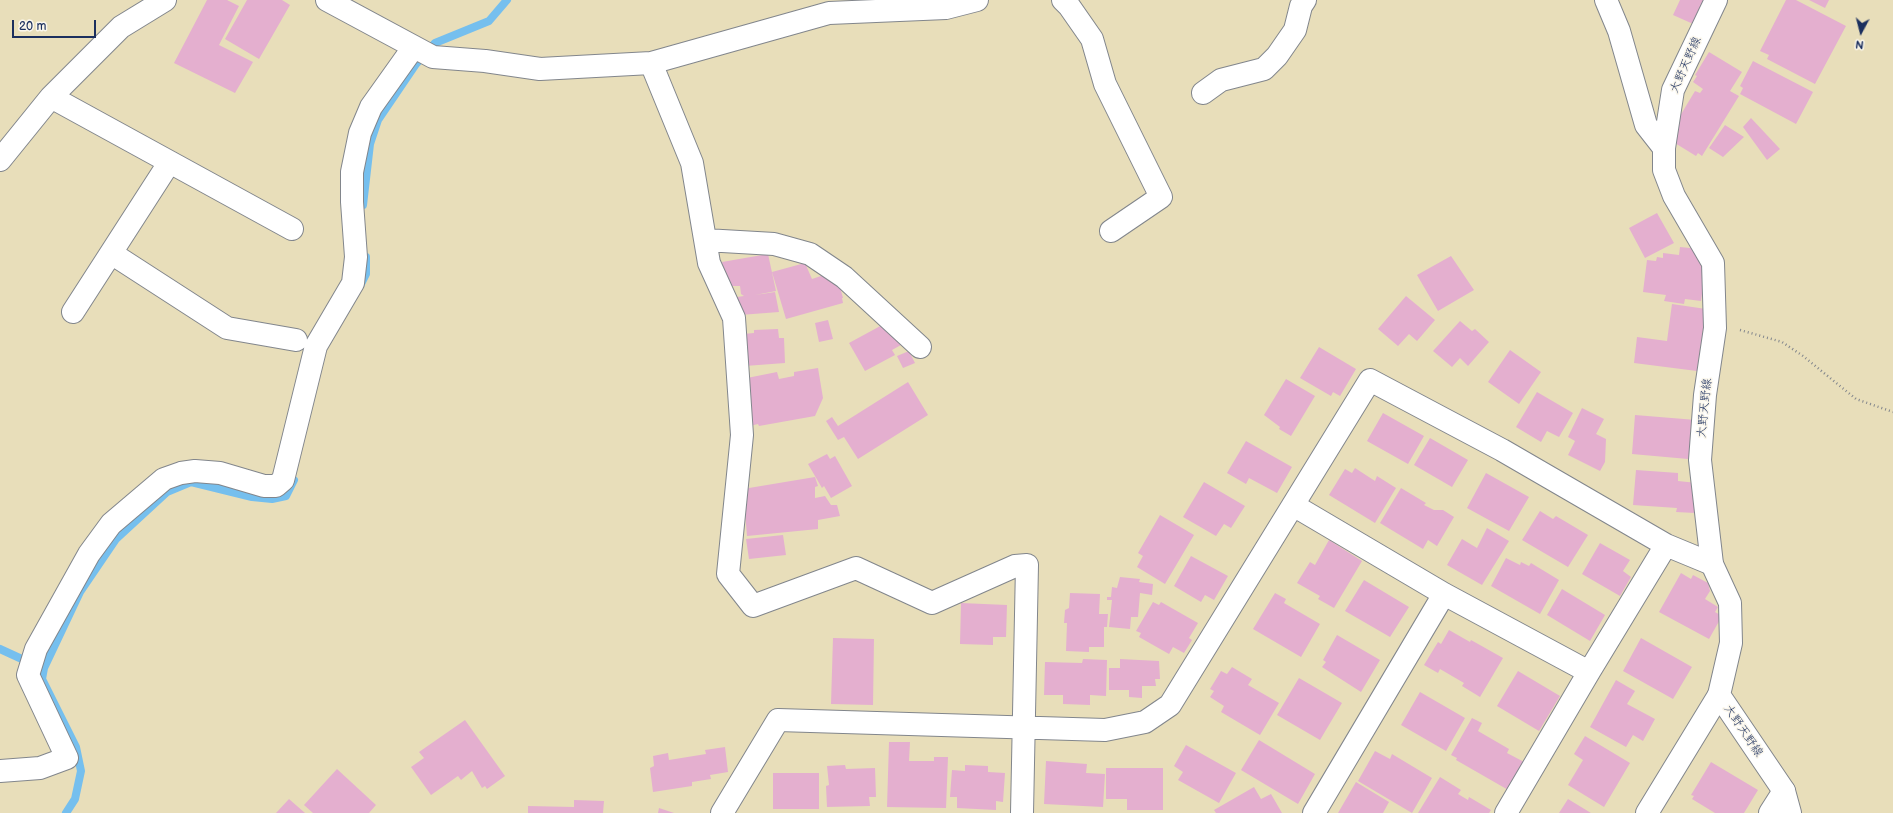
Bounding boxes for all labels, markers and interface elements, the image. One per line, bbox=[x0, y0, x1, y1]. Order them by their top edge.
scale bar bbox=[14, 12, 98, 38]
north arrow bbox=[1841, 12, 1881, 52]
text: 20 m bbox=[19, 19, 46, 34]
street label: 大野天野線 bbox=[1667, 35, 1705, 95]
text: N bbox=[1855, 37, 1864, 51]
street label: 大野天野線 bbox=[1695, 377, 1715, 439]
street label: 大野天野線 bbox=[1720, 702, 1766, 760]

